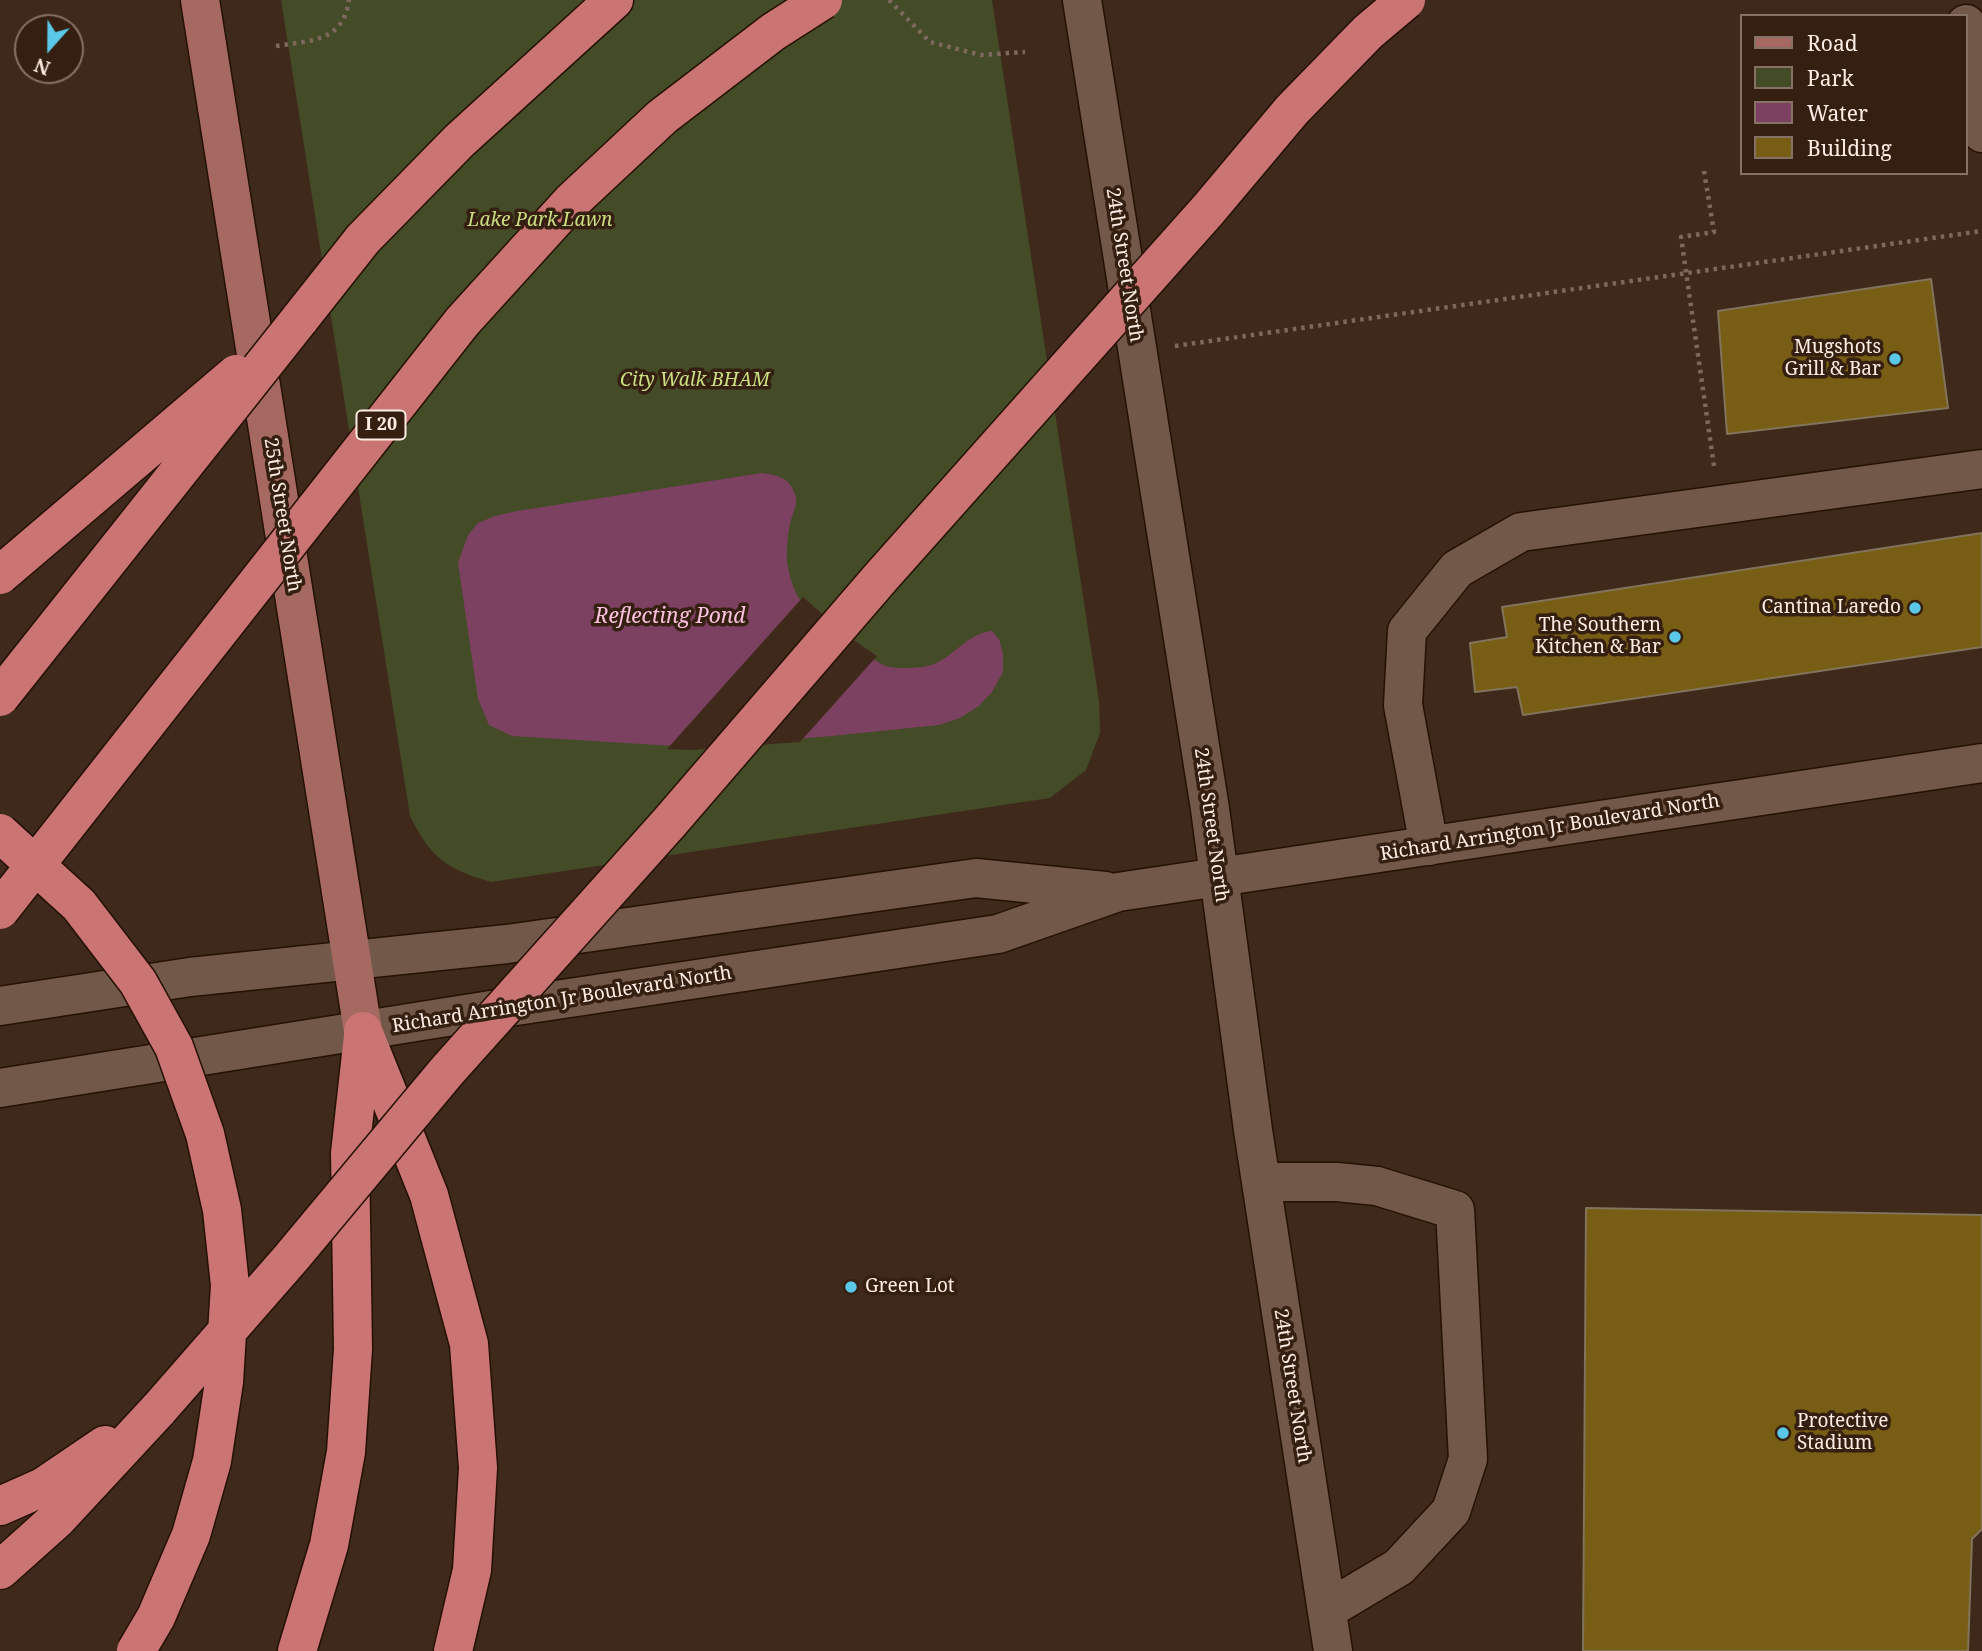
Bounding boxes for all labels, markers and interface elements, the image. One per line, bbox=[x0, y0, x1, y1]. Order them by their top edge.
north arrow bbox=[14, 14, 84, 84]
legend bbox=[1741, 14, 1968, 175]
text: Road bbox=[1807, 29, 1858, 57]
text: N bbox=[31, 52, 54, 82]
text: Park bbox=[1807, 64, 1854, 92]
text: Water bbox=[1807, 99, 1868, 127]
text: Building bbox=[1807, 134, 1892, 162]
street label: 24th Street North bbox=[1101, 186, 1147, 344]
park label: Lake Park Lawn bbox=[468, 210, 612, 232]
place label: Mugshots Grill & Bar bbox=[1785, 337, 1881, 381]
marker: Mugshots Grill & Bar bbox=[1887, 351, 1903, 367]
park label: City Walk BHAM bbox=[620, 370, 770, 392]
road number: I 20 bbox=[356, 410, 406, 440]
street label: 25th Street North bbox=[259, 436, 305, 594]
place label: Cantina Laredo bbox=[1761, 597, 1901, 619]
marker: Cantina Laredo bbox=[1907, 600, 1923, 616]
water label: Reflecting Pond bbox=[595, 604, 745, 630]
place label: The Southern Kitchen & Bar bbox=[1535, 615, 1661, 659]
marker: The Southern Kitchen & Bar bbox=[1667, 629, 1683, 645]
street label: 24th Street North bbox=[1189, 746, 1233, 904]
street label: Richard Arrington Jr Boulevard North bbox=[1379, 790, 1721, 866]
street label: Richard Arrington Jr Boulevard North bbox=[391, 962, 733, 1038]
place label: Green Lot bbox=[865, 1276, 955, 1298]
marker: Green Lot bbox=[843, 1279, 859, 1295]
street label: 24th Street North bbox=[1269, 1307, 1315, 1465]
place label: Protective Stadium bbox=[1797, 1411, 1889, 1455]
marker: Protective Stadium bbox=[1775, 1425, 1791, 1441]

